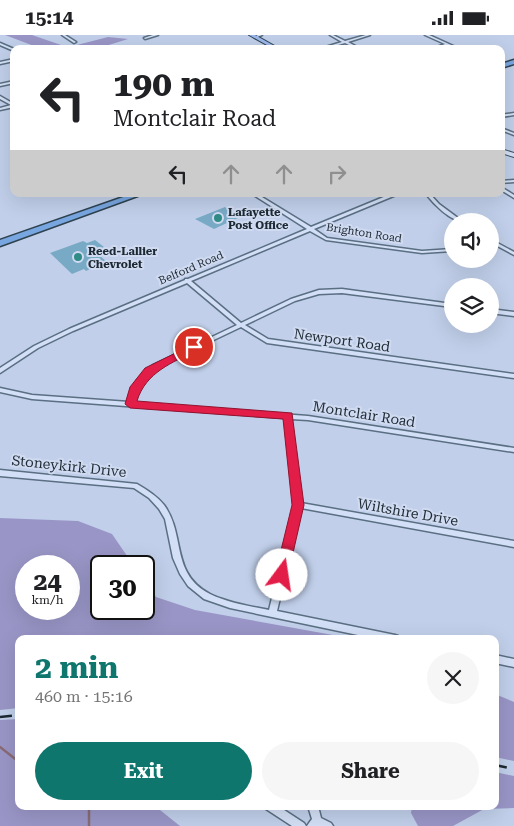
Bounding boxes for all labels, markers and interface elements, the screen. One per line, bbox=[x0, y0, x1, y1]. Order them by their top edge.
text: 15:14 bbox=[25, 6, 74, 29]
text: 190 m bbox=[113, 64, 214, 105]
icon: left bbox=[30, 65, 95, 130]
text: Montclair Road bbox=[113, 106, 276, 131]
icon: left bbox=[164, 160, 192, 188]
icon: ahead bbox=[217, 160, 245, 188]
icon: ahead bbox=[270, 160, 298, 188]
icon: right bbox=[323, 160, 351, 188]
place label: Lafayette Post Office bbox=[228, 206, 289, 232]
marker: Lafayette Post Office bbox=[212, 212, 224, 224]
map controls bbox=[444, 213, 499, 333]
button: sound bbox=[444, 213, 499, 268]
street label: Brighton Road bbox=[325, 221, 403, 245]
place label: Reed-Lallier Chevrolet bbox=[88, 245, 157, 271]
street label: Belford Road bbox=[157, 249, 225, 287]
marker: Reed-Lallier Chevrolet bbox=[72, 251, 84, 263]
button: layers bbox=[444, 278, 499, 333]
street label: Newport Road bbox=[293, 325, 391, 355]
pin bbox=[173, 326, 215, 368]
icon: arrive bbox=[180, 333, 208, 361]
street label: Montclair Road bbox=[311, 398, 417, 430]
street label: Stoneykirk Drive bbox=[11, 452, 127, 480]
street label: Wiltshire Drive bbox=[357, 495, 460, 529]
position arrow bbox=[255, 548, 307, 600]
speed limit sign: 30 bbox=[90, 555, 155, 620]
text: 24 bbox=[33, 567, 62, 596]
text: km/h bbox=[31, 593, 64, 607]
text: 2 min bbox=[35, 650, 118, 685]
button: close bbox=[427, 652, 479, 704]
text: 460 m · 15:16 bbox=[35, 687, 133, 706]
button: Exit bbox=[35, 742, 252, 800]
button: Share bbox=[262, 742, 479, 800]

